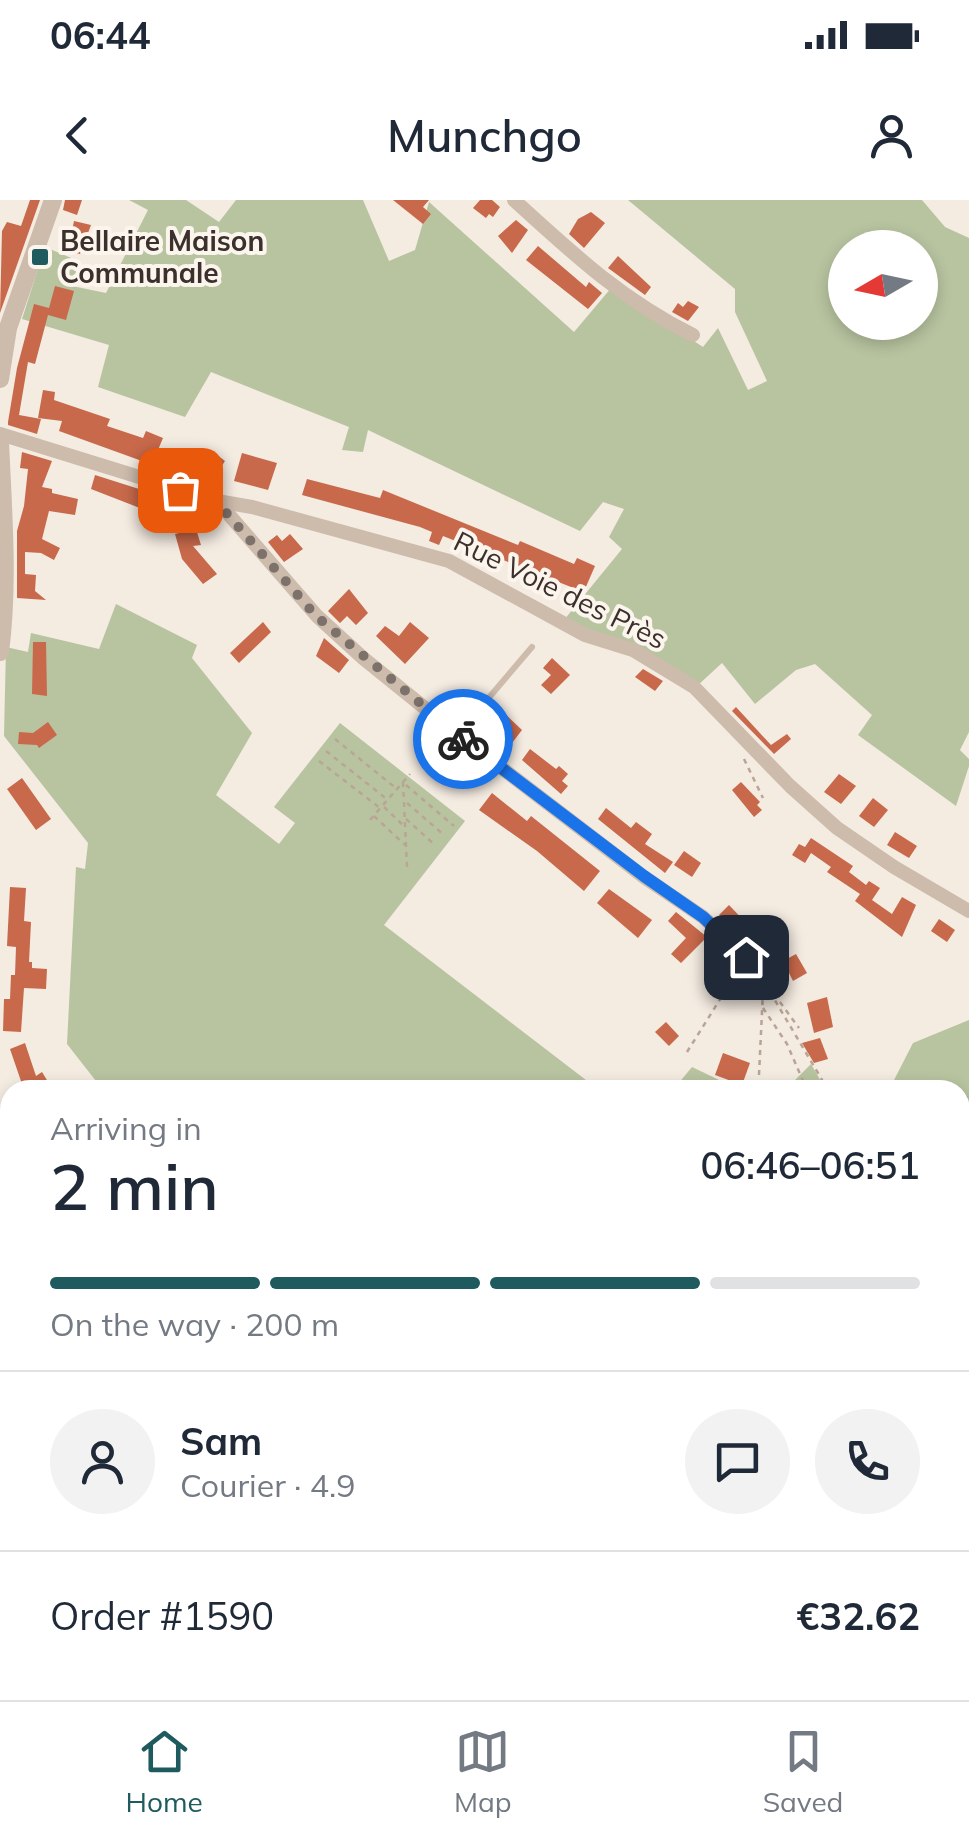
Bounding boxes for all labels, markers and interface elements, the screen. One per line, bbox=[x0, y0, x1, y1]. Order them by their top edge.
text: 06:44 bbox=[50, 11, 151, 59]
text: Munchgo bbox=[387, 107, 582, 163]
icon: back bbox=[50, 108, 105, 163]
icon: person bbox=[864, 108, 919, 163]
place label: Bellaire Maison Communale bbox=[60, 223, 264, 290]
north arrow bbox=[828, 230, 938, 340]
map controls bbox=[828, 230, 938, 340]
marker: Bellaire Maison Communale bbox=[29, 246, 51, 268]
pin bbox=[138, 448, 223, 533]
icon: bag bbox=[153, 463, 208, 518]
street label: Rue Voie des Près bbox=[449, 523, 672, 656]
courier bbox=[413, 689, 513, 789]
icon: bike bbox=[436, 712, 491, 767]
pin bbox=[704, 915, 789, 1000]
icon: home bbox=[719, 930, 774, 985]
text: Arriving in bbox=[50, 1108, 202, 1148]
text: 06:46–06:51 bbox=[700, 1141, 920, 1189]
text: 2 min bbox=[50, 1145, 219, 1226]
text: On the way · 200 m bbox=[50, 1304, 339, 1344]
button: person bbox=[50, 1409, 155, 1514]
button: chat bbox=[685, 1409, 790, 1514]
button: phone bbox=[815, 1409, 920, 1514]
text: Sam bbox=[180, 1417, 262, 1465]
text: Courier · 4.9 bbox=[180, 1465, 356, 1505]
text: Order #1590 bbox=[50, 1592, 274, 1640]
text: €32.62 bbox=[797, 1592, 920, 1640]
tab: Home bbox=[126, 1724, 203, 1819]
tab: Map bbox=[454, 1724, 512, 1819]
tab: Saved bbox=[763, 1724, 843, 1819]

